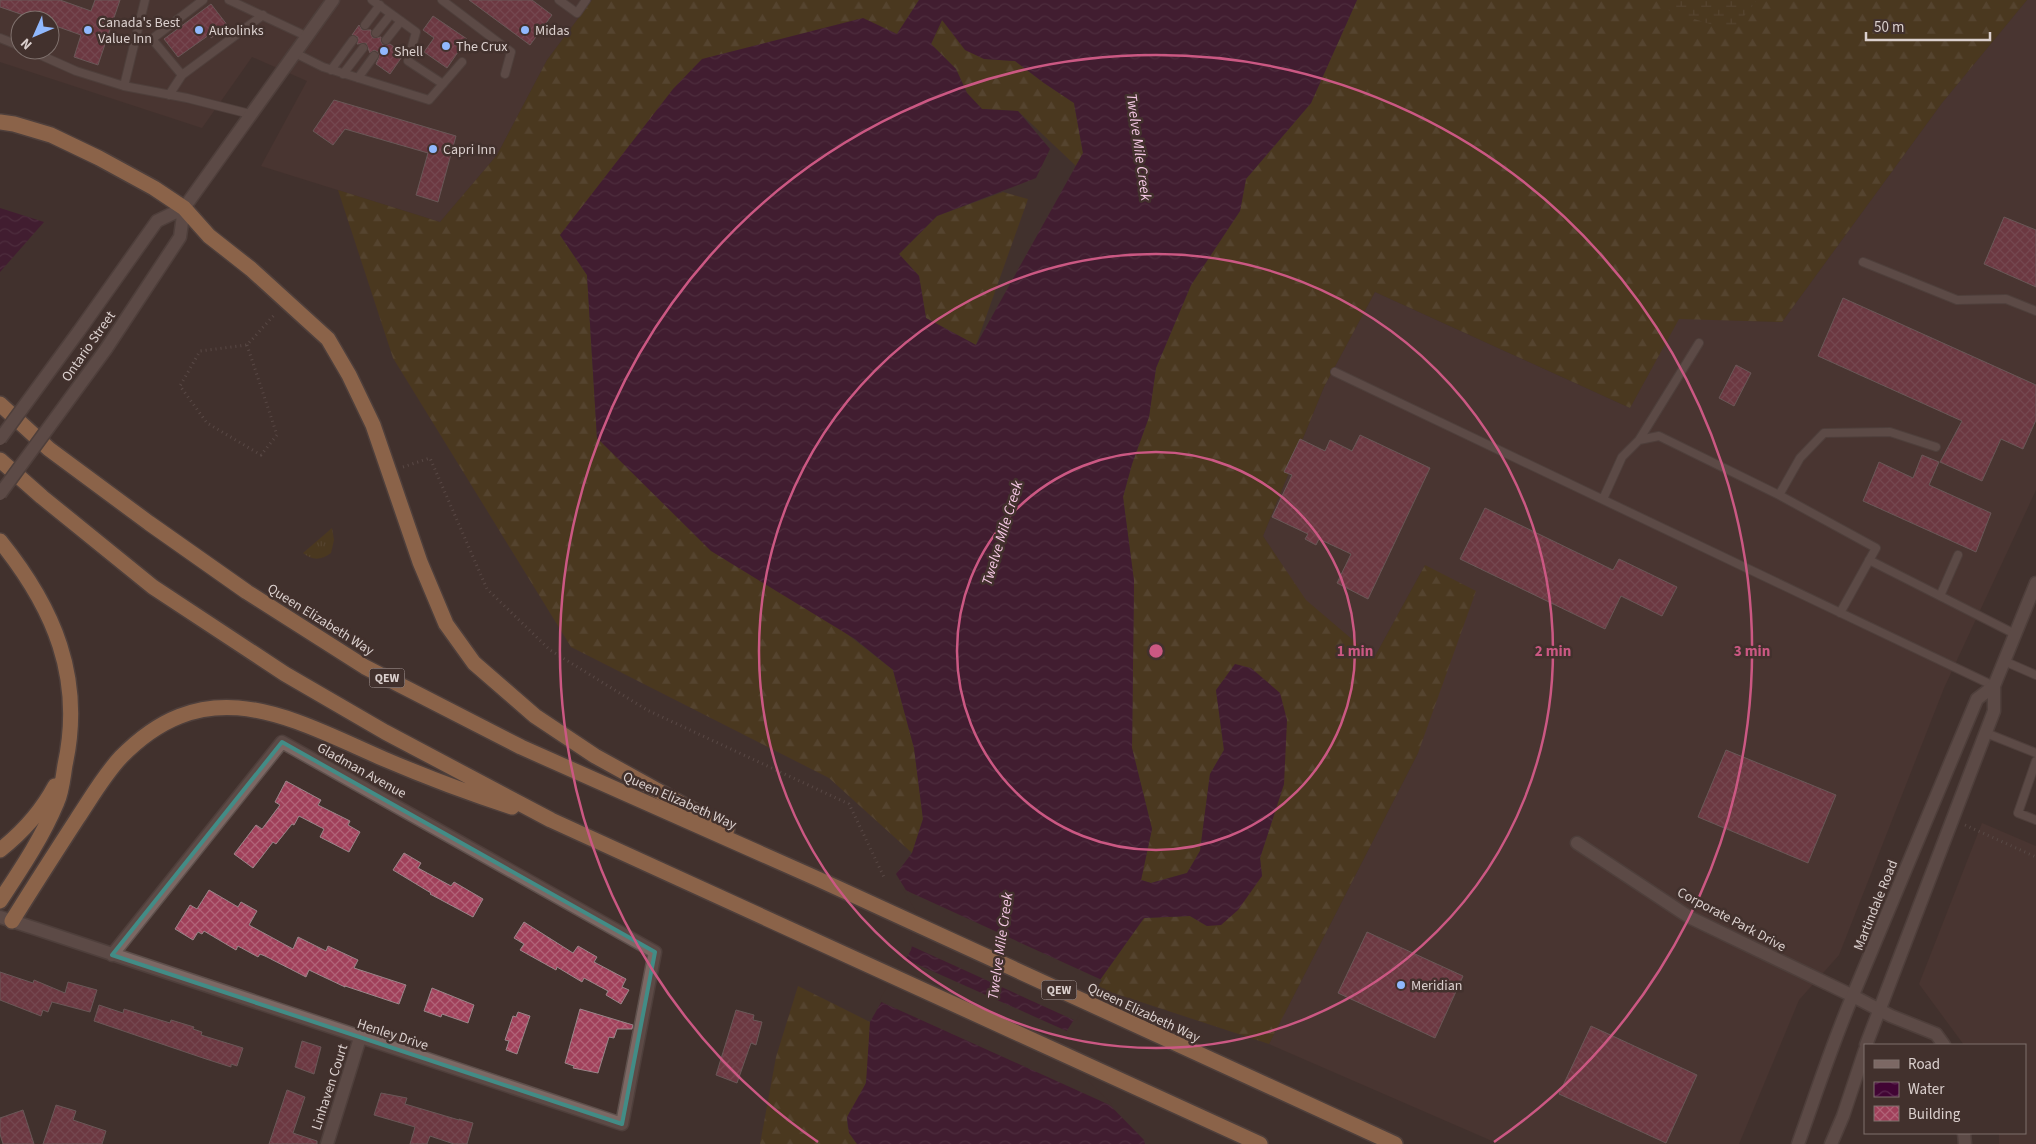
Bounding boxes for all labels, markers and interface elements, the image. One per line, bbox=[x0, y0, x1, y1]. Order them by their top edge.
north arrow bbox=[10, 10, 60, 60]
scale bar bbox=[1866, 10, 1990, 42]
place label: Canada's Best Value Inn bbox=[98, 13, 180, 49]
text: 50 m bbox=[1874, 17, 1904, 38]
place label: Autolinks bbox=[209, 21, 264, 41]
place label: Midas bbox=[535, 21, 569, 41]
marker: Canada's Best Value Inn bbox=[82, 24, 94, 36]
marker: Autolinks bbox=[193, 24, 205, 36]
marker: Midas bbox=[519, 24, 531, 36]
text: N bbox=[16, 33, 37, 54]
place label: The Crux bbox=[456, 37, 508, 57]
marker: The Crux bbox=[440, 40, 452, 52]
place label: Shell bbox=[394, 42, 424, 62]
marker: Shell bbox=[378, 45, 390, 57]
water label: Twelve Mile Creek bbox=[1121, 92, 1157, 203]
place label: Capri Inn bbox=[443, 140, 496, 160]
marker: Capri Inn bbox=[427, 143, 439, 155]
street label: Ontario Street bbox=[57, 307, 121, 386]
water label: Twelve Mile Creek bbox=[977, 478, 1029, 588]
street label: Queen Elizabeth Way bbox=[263, 579, 378, 661]
text: 1 min bbox=[1337, 641, 1373, 662]
text: 2 min bbox=[1535, 641, 1571, 662]
text: 3 min bbox=[1734, 641, 1770, 662]
centre of rings bbox=[1147, 642, 1165, 660]
road number: QEW bbox=[370, 668, 404, 688]
street label: Gladman Avenue bbox=[313, 738, 410, 804]
street label: Queen Elizabeth Way bbox=[620, 767, 740, 835]
street label: Martindale Road bbox=[1849, 857, 1903, 954]
street label: Corporate Park Drive bbox=[1674, 883, 1790, 957]
water label: Twelve Mile Creek bbox=[983, 890, 1019, 1001]
place label: Meridian bbox=[1411, 976, 1462, 996]
street label: Queen Elizabeth Way bbox=[1084, 978, 1204, 1048]
marker: Meridian bbox=[1395, 979, 1407, 991]
road number: QEW bbox=[1042, 980, 1076, 1000]
street label: Henley Drive bbox=[354, 1014, 431, 1056]
street label: Linhaven Court bbox=[307, 1042, 353, 1133]
legend bbox=[1864, 1044, 2026, 1134]
text: Road bbox=[1908, 1054, 1940, 1075]
text: Water bbox=[1908, 1079, 1945, 1100]
text: Building bbox=[1908, 1104, 1961, 1125]

